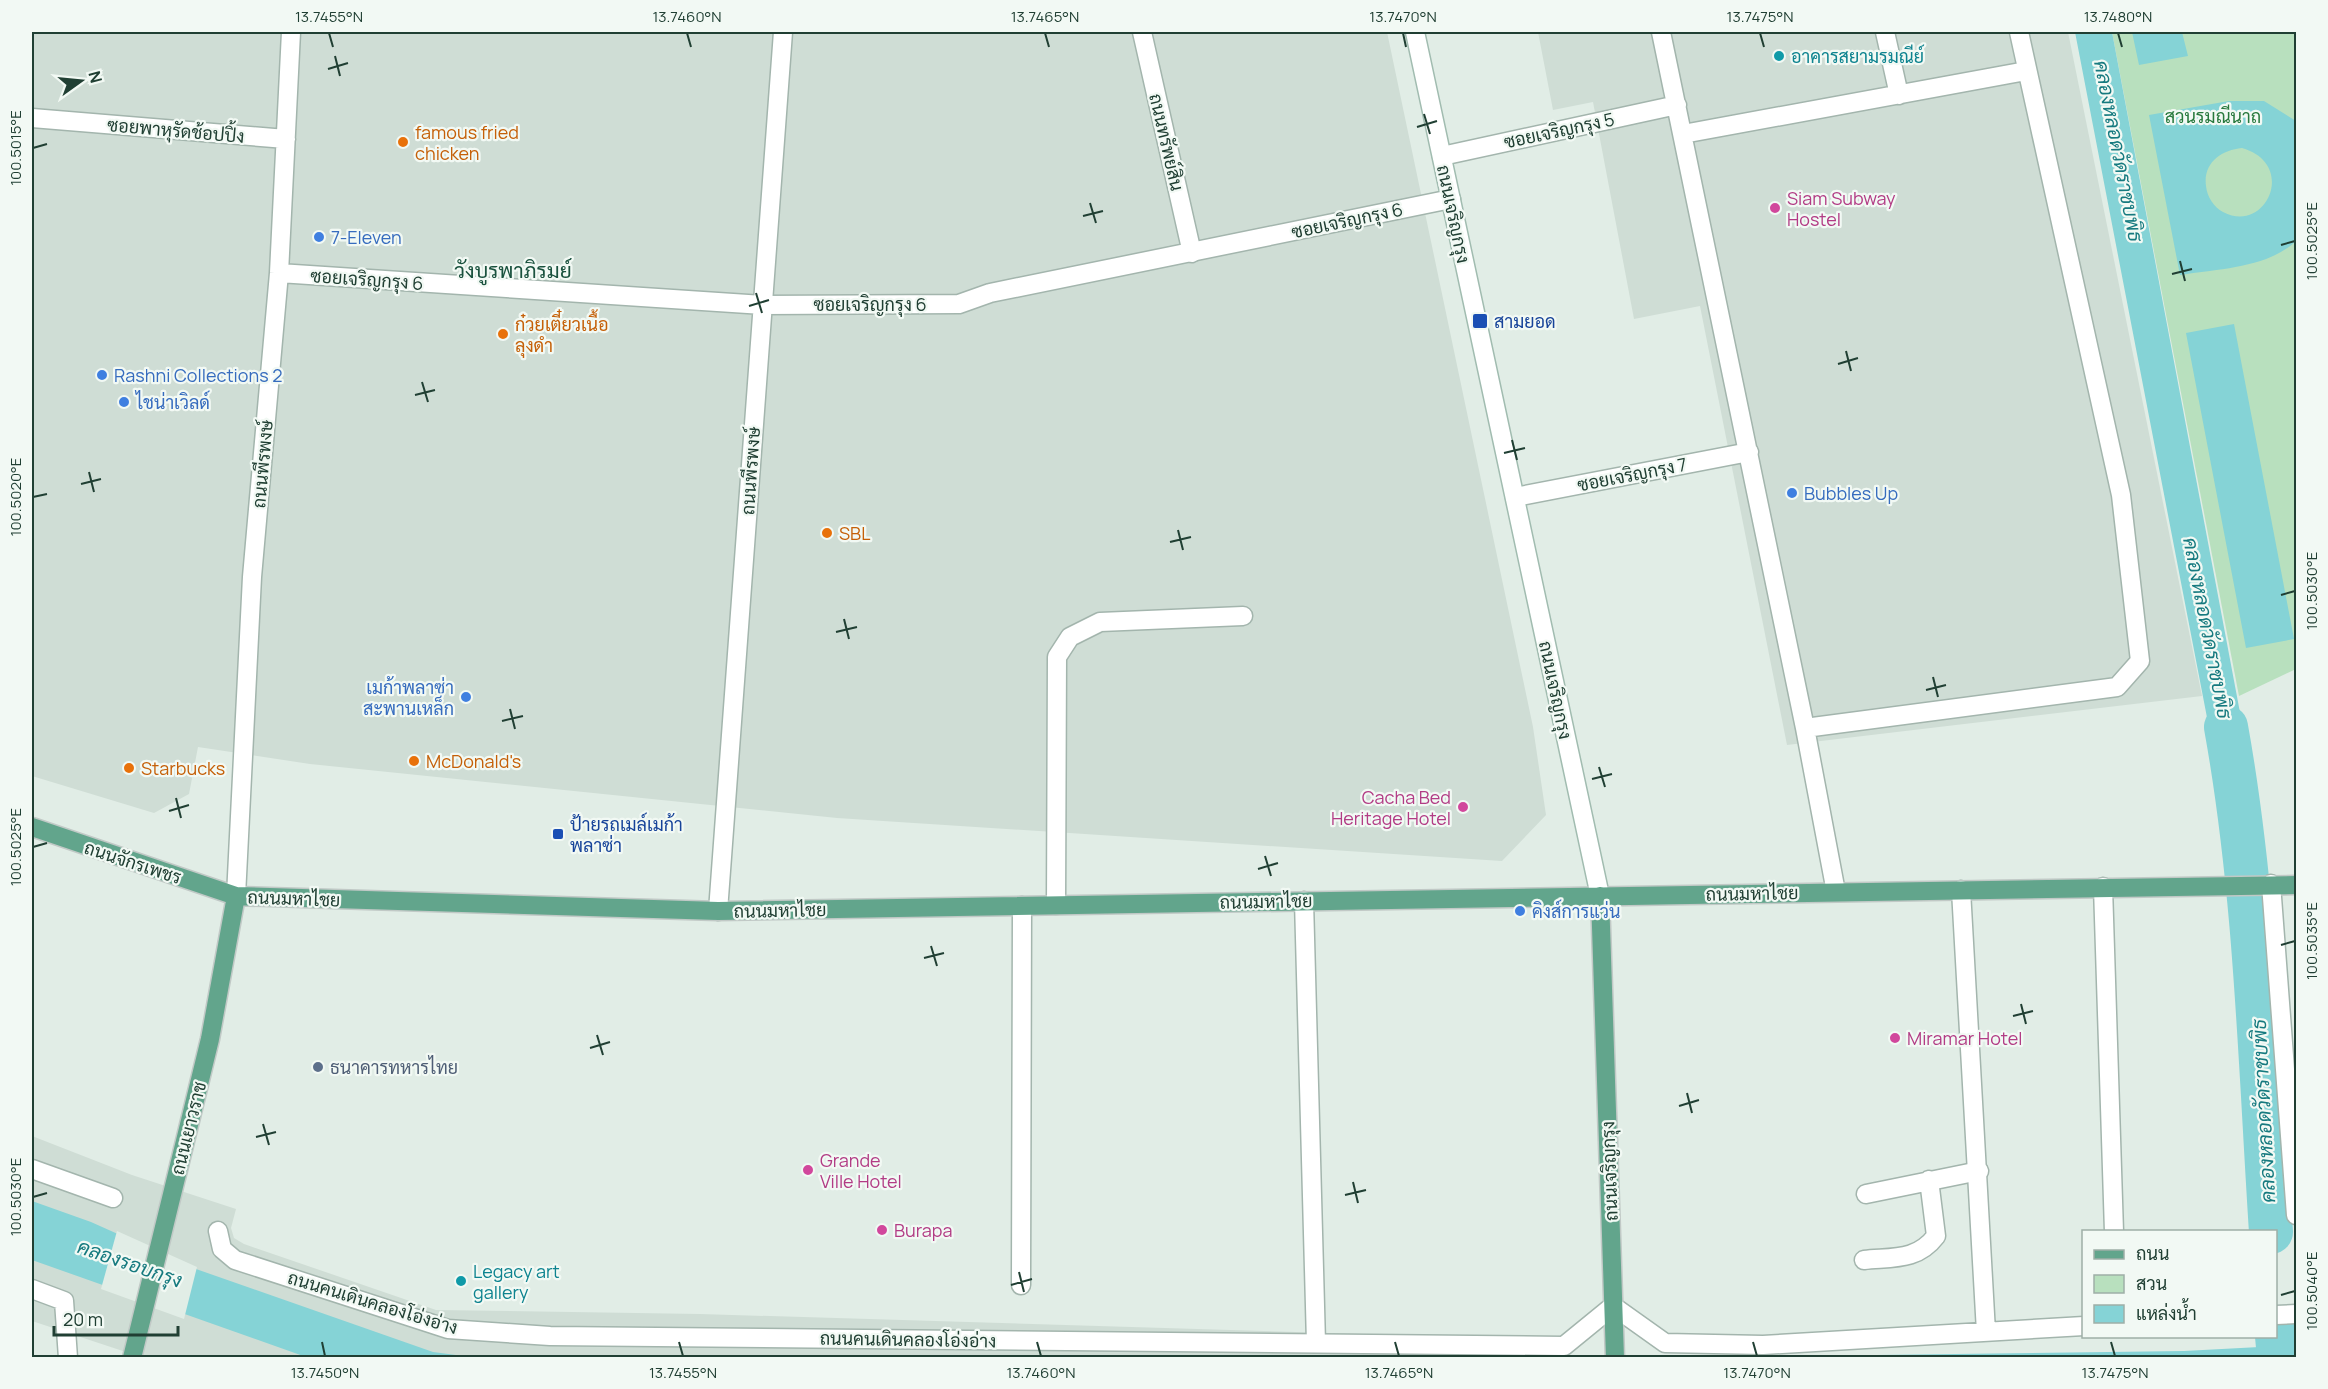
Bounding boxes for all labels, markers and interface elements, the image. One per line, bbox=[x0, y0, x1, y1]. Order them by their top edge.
text: 13.7455°N bbox=[295, 6, 363, 27]
text: 13.7460°N bbox=[652, 6, 722, 27]
text: 13.7465°N bbox=[1011, 6, 1079, 27]
text: 13.7470°N bbox=[1369, 6, 1437, 27]
text: 13.7475°N bbox=[1727, 6, 1793, 27]
text: 13.7480°N bbox=[2084, 6, 2152, 27]
place label: อาคารสยามรมณีย์ bbox=[1791, 44, 1924, 68]
marker: อาคารสยามรมณีย์ bbox=[1772, 49, 1786, 63]
north arrow bbox=[51, 51, 111, 111]
water label: คลองหลอดวัดราชบพิธ bbox=[2088, 58, 2150, 245]
text: N bbox=[83, 69, 108, 86]
street label: ถนนทรัพย์สิน bbox=[1144, 91, 1190, 193]
park label: สวนรมณีนาถ bbox=[2165, 104, 2261, 128]
street label: ซอยเจริญกรุง 5 bbox=[1502, 107, 1617, 154]
text: 100.5015°E bbox=[5, 110, 26, 186]
street label: ซอยพาหุรัดช้อปปิ้ง bbox=[106, 110, 246, 149]
place label: famous fried chicken bbox=[415, 120, 519, 165]
marker: famous fried chicken bbox=[396, 135, 410, 149]
street label: ถนนเจริญกรุง bbox=[1431, 163, 1476, 266]
place label: Siam Subway Hostel bbox=[1787, 186, 1896, 231]
street label: ซอยเจริญกรุง 6 bbox=[1289, 196, 1405, 244]
marker: Siam Subway Hostel bbox=[1768, 201, 1782, 215]
text: 100.5025°E bbox=[2301, 202, 2322, 280]
place label: 7-Eleven bbox=[331, 225, 402, 249]
marker: 7-Eleven bbox=[312, 230, 326, 244]
district label: วังบูรพาภิรมย์ bbox=[454, 256, 572, 286]
street label: ซอยเจริญกรุง 6 bbox=[310, 263, 424, 296]
street label: ซอยเจริญกรุง 6 bbox=[813, 292, 927, 317]
place label: ก๋วยเตี๋ยวเนื้อ ลุงดำ bbox=[515, 309, 609, 358]
place label: สามยอด bbox=[1494, 309, 1556, 333]
marker: สามยอด bbox=[1471, 312, 1489, 330]
marker: ก๋วยเตี๋ยวเนื้อ ลุงดำ bbox=[496, 327, 510, 341]
place label: Rashni Collections 2 bbox=[114, 363, 282, 387]
marker: Rashni Collections 2 bbox=[95, 368, 109, 382]
place label: ไชน่าเวิลด์ bbox=[134, 390, 210, 414]
marker: ไชน่าเวิลด์ bbox=[117, 395, 131, 409]
street label: ถนนพีรพงษ์ bbox=[246, 418, 278, 509]
street label: ถนนพีรพงษ์ bbox=[735, 425, 765, 516]
street label: ซอยเจริญกรุง 7 bbox=[1575, 452, 1689, 497]
text: 100.5020°E bbox=[5, 458, 26, 536]
place label: Bubbles Up bbox=[1804, 481, 1898, 505]
marker: Bubbles Up bbox=[1785, 486, 1799, 500]
place label: SBL bbox=[839, 521, 870, 545]
marker: SBL bbox=[820, 526, 834, 540]
water label: คลองหลอดวัดราชบพิธ bbox=[2177, 535, 2239, 722]
text: 100.5030°E bbox=[2301, 552, 2322, 630]
street label: ถนนเจริญกรุง bbox=[1533, 639, 1578, 742]
place label: เมก้าพลาซ่า สะพานเหล็ก bbox=[363, 675, 454, 720]
marker: เมก้าพลาซ่า สะพานเหล็ก bbox=[459, 690, 473, 704]
place label: McDonald's bbox=[426, 749, 521, 773]
marker: McDonald's bbox=[407, 754, 421, 768]
place label: Starbucks bbox=[141, 756, 225, 780]
marker: Starbucks bbox=[122, 761, 136, 775]
place label: Cacha Bed Heritage Hotel bbox=[1331, 785, 1451, 830]
marker: Cacha Bed Heritage Hotel bbox=[1456, 800, 1470, 814]
text: 100.5025°E bbox=[5, 808, 26, 886]
place label: ป้ายรถเมล์เมก้า พลาซ่า bbox=[570, 812, 683, 857]
marker: ป้ายรถเมล์เมก้า พลาซ่า bbox=[551, 827, 565, 841]
street label: ถนนจักรเพชร bbox=[81, 835, 185, 889]
street label: ถนนมหาไชย bbox=[1705, 880, 1799, 906]
street label: ถนนมหาไชย bbox=[247, 884, 341, 912]
street label: ถนนมหาไชย bbox=[1219, 888, 1313, 914]
street label: ถนนมหาไชย bbox=[733, 897, 827, 923]
place label: คิงส์การแว่น bbox=[1532, 899, 1620, 923]
text: 100.5035°E bbox=[2301, 902, 2322, 980]
marker: คิงส์การแว่น bbox=[1513, 904, 1527, 918]
water label: คลองหลอดวัดราชบพิธ bbox=[2245, 1017, 2281, 1204]
place label: Miramar Hotel bbox=[1907, 1026, 2022, 1050]
marker: Miramar Hotel bbox=[1888, 1031, 1902, 1045]
place label: ธนาคารทหารไทย bbox=[330, 1055, 458, 1079]
marker: ธนาคารทหารไทย bbox=[311, 1060, 325, 1074]
street label: ถนนเยาวราช bbox=[165, 1079, 211, 1177]
street label: ถนนเจริญกรุง bbox=[1595, 1121, 1624, 1221]
place label: Grande Ville Hotel bbox=[820, 1148, 902, 1193]
text: 100.5030°E bbox=[5, 1158, 26, 1236]
marker: Grande Ville Hotel bbox=[801, 1163, 815, 1177]
place label: Burapa bbox=[894, 1218, 953, 1242]
marker: Burapa bbox=[875, 1223, 889, 1237]
legend bbox=[2082, 1230, 2277, 1338]
water label: คลองรอบกรุง bbox=[74, 1232, 186, 1294]
text: ถนน bbox=[2136, 1241, 2169, 1265]
text: 100.5040°E bbox=[2301, 1251, 2322, 1331]
place label: Legacy art gallery bbox=[473, 1259, 560, 1304]
street label: ถนนคนเดินคลองโอ่งอ่าง bbox=[285, 1265, 461, 1339]
text: สวน bbox=[2136, 1271, 2167, 1295]
marker: Legacy art gallery bbox=[454, 1274, 468, 1288]
text: แหล่งน้ำ bbox=[2136, 1298, 2197, 1325]
scale bar bbox=[54, 1299, 178, 1337]
text: 20 m bbox=[63, 1307, 103, 1331]
street label: ถนนคนเดินคลองโอ่งอ่าง bbox=[820, 1325, 996, 1353]
text: 13.7450°N bbox=[291, 1362, 359, 1383]
text: 13.7455°N bbox=[649, 1362, 717, 1383]
text: 13.7460°N bbox=[1006, 1362, 1076, 1383]
text: 13.7465°N bbox=[1365, 1362, 1433, 1383]
text: 13.7470°N bbox=[1723, 1362, 1791, 1383]
text: 13.7475°N bbox=[2082, 1362, 2148, 1383]

